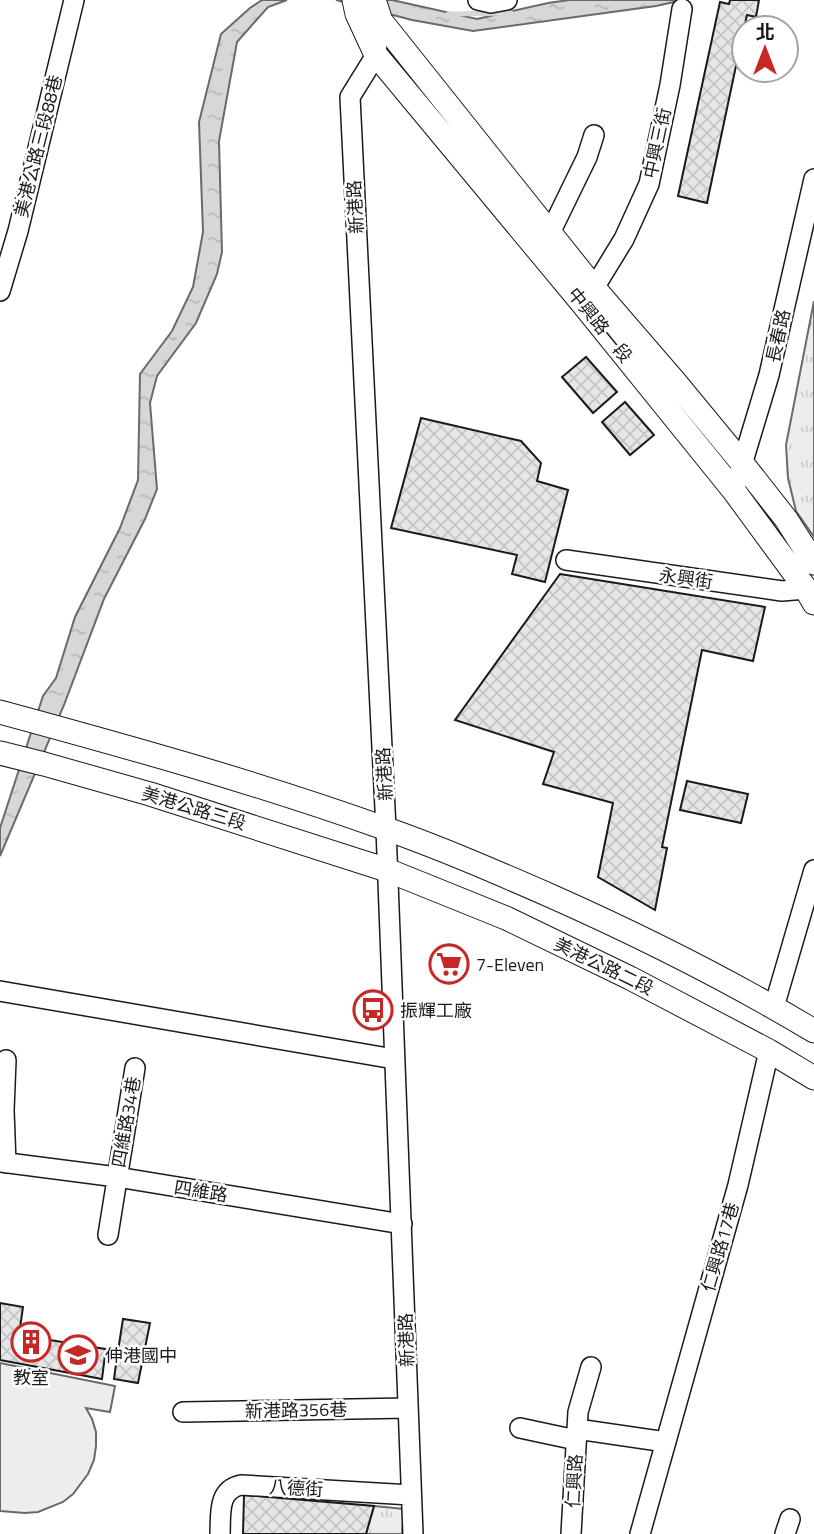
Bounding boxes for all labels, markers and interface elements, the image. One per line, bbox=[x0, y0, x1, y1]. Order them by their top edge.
north arrow bbox=[730, 14, 800, 84]
text: 北 bbox=[755, 17, 775, 46]
street label: 美港公路三段88巷 bbox=[7, 72, 69, 220]
street label: 中興三街 bbox=[636, 105, 678, 181]
street label: 新港路 bbox=[340, 179, 370, 235]
street label: 中興路一段 bbox=[561, 282, 639, 368]
street label: 長春路 bbox=[759, 307, 797, 365]
street label: 永興街 bbox=[657, 561, 715, 595]
street label: 新港路 bbox=[369, 746, 399, 802]
street label: 美港公路三段 bbox=[138, 779, 250, 837]
street label: 美港公路二段 bbox=[550, 930, 658, 1002]
supermarket icon: 7-Eleven bbox=[428, 943, 470, 985]
place label: 7-Eleven bbox=[476, 951, 544, 978]
bus stop icon: 振輝工廠 bbox=[352, 989, 394, 1031]
place label: 振輝工廠 bbox=[400, 997, 472, 1024]
street label: 四維路34巷 bbox=[105, 1074, 147, 1170]
street label: 四維路 bbox=[172, 1173, 230, 1209]
street label: 仁興路17巷 bbox=[694, 1199, 746, 1295]
street label: 新港路 bbox=[392, 1313, 420, 1367]
building icon: 教室 bbox=[10, 1321, 52, 1363]
school or university icon: 伸港國中 bbox=[57, 1334, 99, 1376]
place label: 伸港國中 bbox=[105, 1342, 177, 1369]
place label: 教室 bbox=[13, 1364, 49, 1391]
street label: 新港路356巷 bbox=[245, 1396, 347, 1424]
street label: 仁興路 bbox=[559, 1453, 589, 1509]
street label: 八德街 bbox=[268, 1473, 324, 1503]

